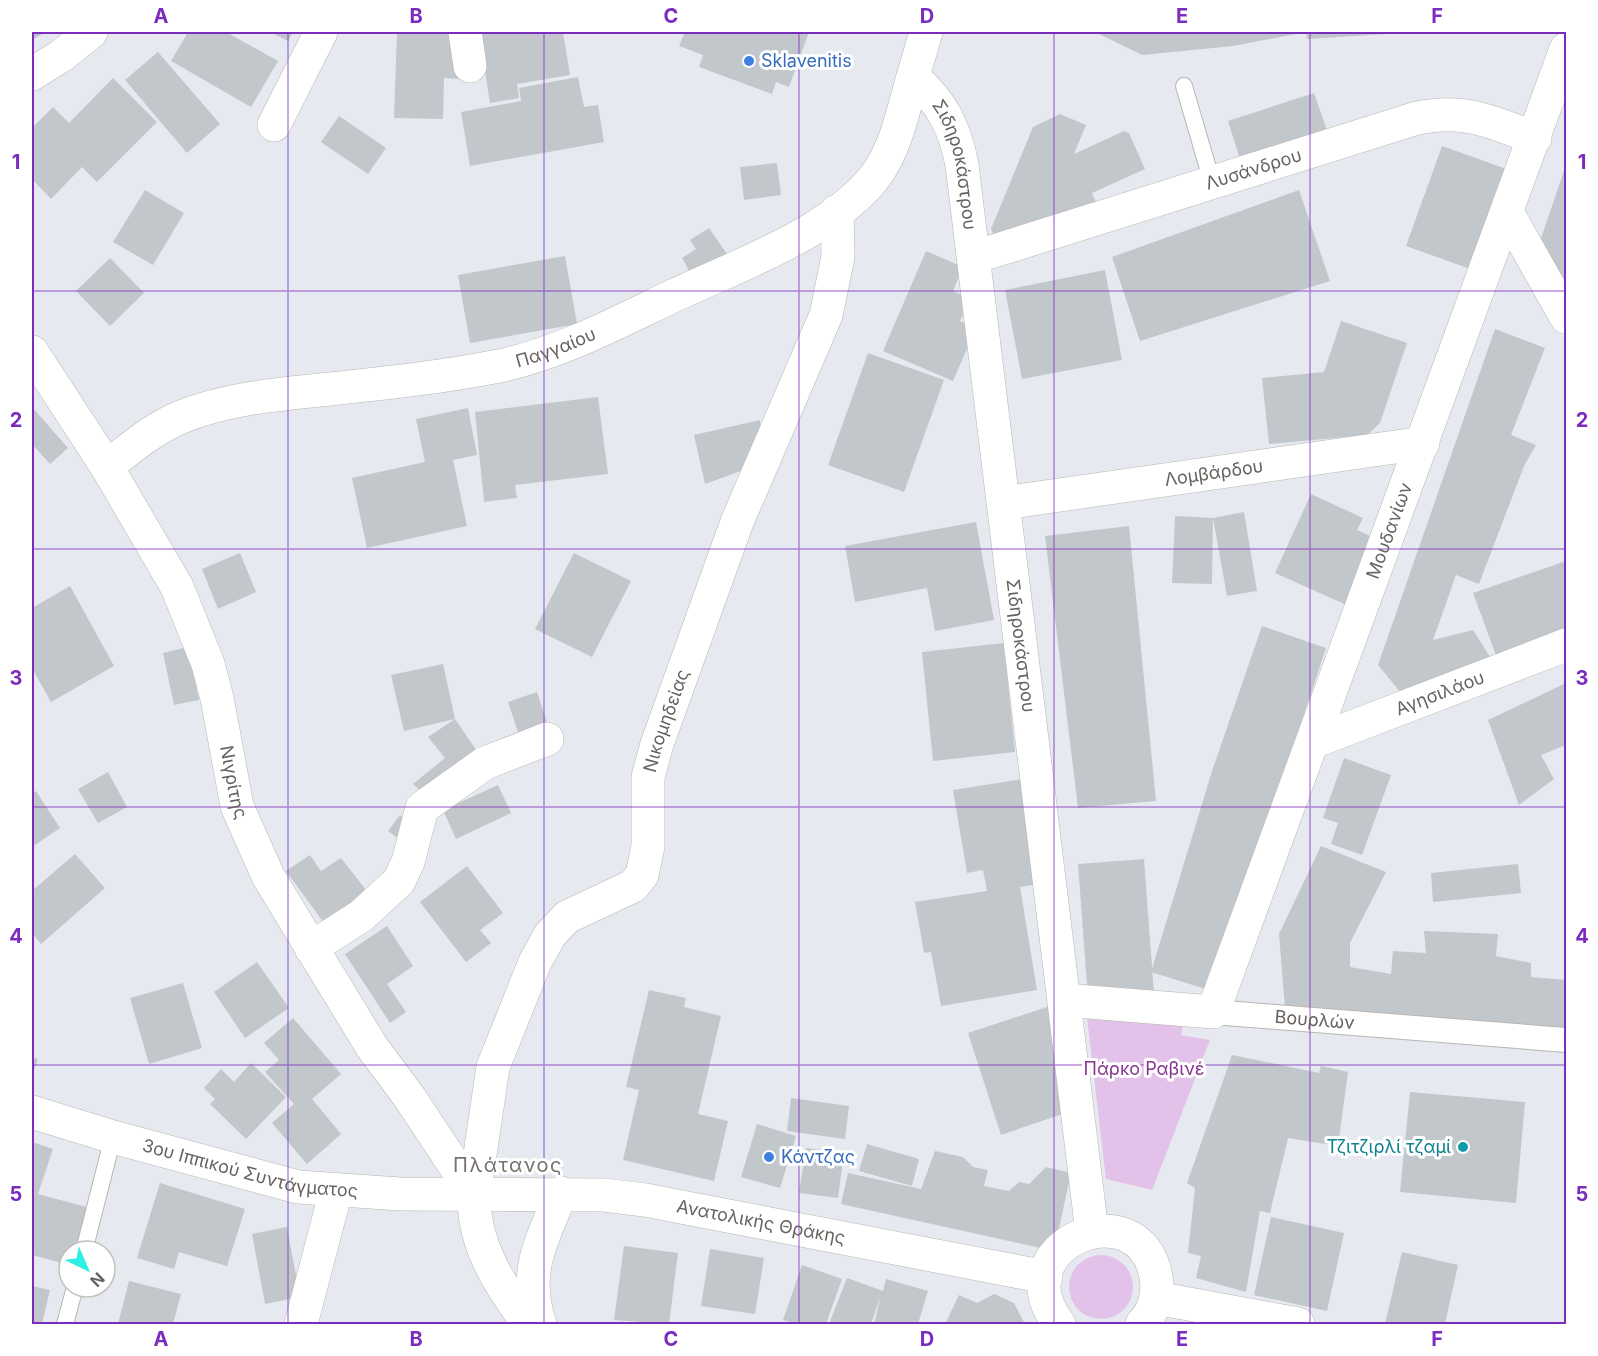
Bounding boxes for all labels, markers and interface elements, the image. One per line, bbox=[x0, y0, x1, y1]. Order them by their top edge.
text: A bbox=[154, 4, 169, 28]
text: B bbox=[409, 4, 423, 28]
text: C bbox=[664, 4, 678, 28]
text: D bbox=[920, 4, 934, 28]
text: E bbox=[1176, 4, 1188, 28]
text: F bbox=[1431, 4, 1443, 28]
place label: Sklavenitis bbox=[761, 50, 852, 71]
marker: Sklavenitis bbox=[742, 54, 756, 68]
street label: Σιδηροκάστρου bbox=[928, 95, 981, 231]
street label: Λυσάνδρου bbox=[1203, 144, 1304, 194]
text: 1 bbox=[12, 150, 20, 174]
text: 1 bbox=[1578, 150, 1586, 174]
street label: Παγγαίου bbox=[513, 323, 599, 372]
text: 2 bbox=[10, 408, 22, 432]
text: 2 bbox=[1576, 408, 1588, 432]
street label: Λομβάρδου bbox=[1163, 455, 1265, 490]
street label: Μουδανίων bbox=[1362, 479, 1416, 582]
street label: Σιδηροκάστρου bbox=[1003, 578, 1040, 714]
text: 3 bbox=[10, 666, 22, 690]
street label: Νικομηδείας bbox=[639, 666, 693, 774]
street label: Αγησιλάου bbox=[1392, 666, 1487, 719]
text: 3 bbox=[1576, 666, 1588, 690]
street label: Νιγρίτης bbox=[216, 744, 252, 822]
text: 4 bbox=[9, 924, 23, 948]
text: 4 bbox=[1575, 924, 1589, 948]
street label: Βουρλών bbox=[1274, 1006, 1356, 1033]
park label: Πάρκο Ραβινέ bbox=[1084, 1058, 1204, 1079]
street label: 3ου Ιππικού Συντάγματος bbox=[140, 1134, 359, 1201]
place label: Τζιτζιρλί τζαμί bbox=[1327, 1136, 1451, 1157]
marker: Τζιτζιρλί τζαμί bbox=[1456, 1140, 1470, 1154]
place label: Κάντζας bbox=[781, 1146, 855, 1167]
marker: Κάντζας bbox=[762, 1150, 776, 1164]
district label: Πλάτανος bbox=[453, 1153, 563, 1177]
text: 5 bbox=[10, 1182, 22, 1206]
text: 5 bbox=[1576, 1182, 1588, 1206]
street label: Ανατολικής Θράκης bbox=[675, 1195, 847, 1248]
north arrow bbox=[57, 1239, 117, 1299]
text: N bbox=[86, 1268, 109, 1291]
text: A bbox=[154, 1327, 169, 1351]
text: B bbox=[409, 1327, 423, 1351]
text: C bbox=[664, 1327, 678, 1351]
text: D bbox=[920, 1327, 934, 1351]
text: E bbox=[1176, 1327, 1188, 1351]
text: F bbox=[1431, 1327, 1443, 1351]

